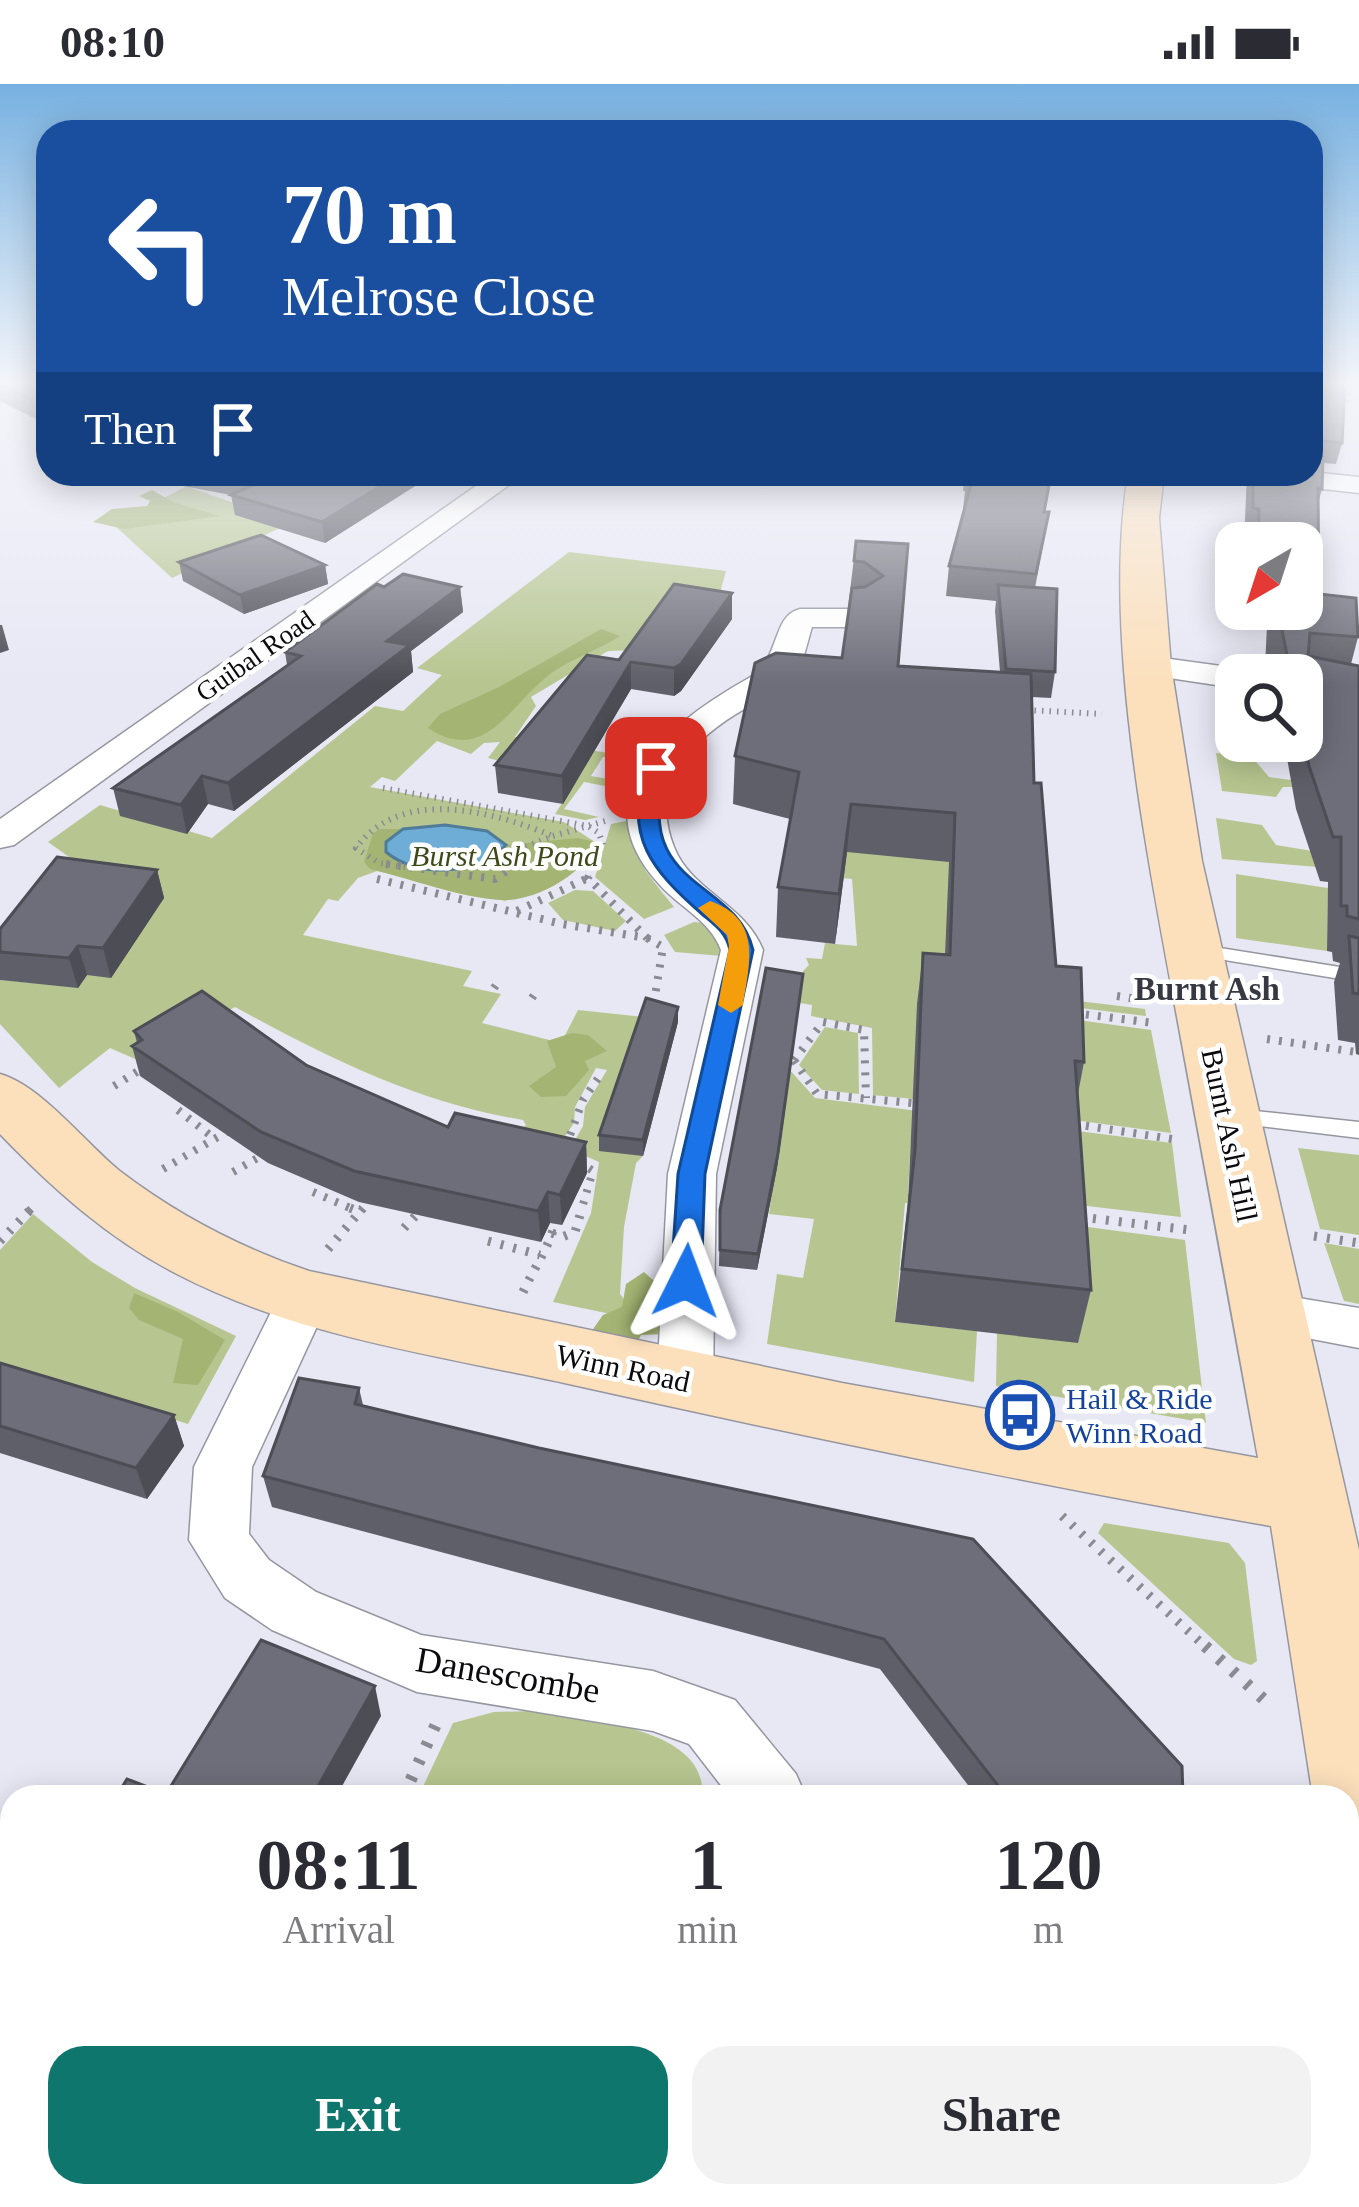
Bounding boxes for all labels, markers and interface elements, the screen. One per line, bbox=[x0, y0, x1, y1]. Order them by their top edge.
text: 08:10 bbox=[60, 17, 165, 67]
icon: left bbox=[84, 168, 240, 324]
text: 70 m bbox=[282, 168, 457, 261]
text: Melrose Close bbox=[282, 267, 595, 327]
icon: arrive bbox=[200, 396, 266, 462]
text: Then bbox=[84, 404, 176, 454]
north arrow bbox=[1215, 522, 1323, 630]
map controls bbox=[1215, 522, 1323, 762]
street label: Guibal Road bbox=[190, 604, 320, 708]
button: search bbox=[1215, 654, 1323, 762]
pin bbox=[605, 717, 707, 819]
icon: arrive bbox=[623, 735, 689, 801]
park label: Burst Ash Pond bbox=[411, 839, 600, 872]
district label: Burnt Ash bbox=[1134, 971, 1280, 1007]
street label: Burnt Ash Hill bbox=[1195, 1045, 1265, 1225]
position arrow bbox=[623, 1218, 749, 1344]
street label: Winn Road bbox=[553, 1338, 693, 1398]
bus stop icon: Hail & Ride Winn Road bbox=[985, 1380, 1055, 1450]
place label: Hail & Ride Winn Road bbox=[1066, 1382, 1213, 1449]
street label: Danescombe bbox=[413, 1639, 603, 1711]
text: 08:11 bbox=[257, 1825, 421, 1905]
text: 1 bbox=[690, 1825, 726, 1905]
text: 120 bbox=[994, 1825, 1102, 1905]
text: Arrival bbox=[282, 1908, 395, 1951]
text: min bbox=[677, 1908, 738, 1951]
text: m bbox=[1033, 1908, 1064, 1951]
button: Exit bbox=[48, 2046, 668, 2184]
button: Share bbox=[692, 2046, 1311, 2184]

